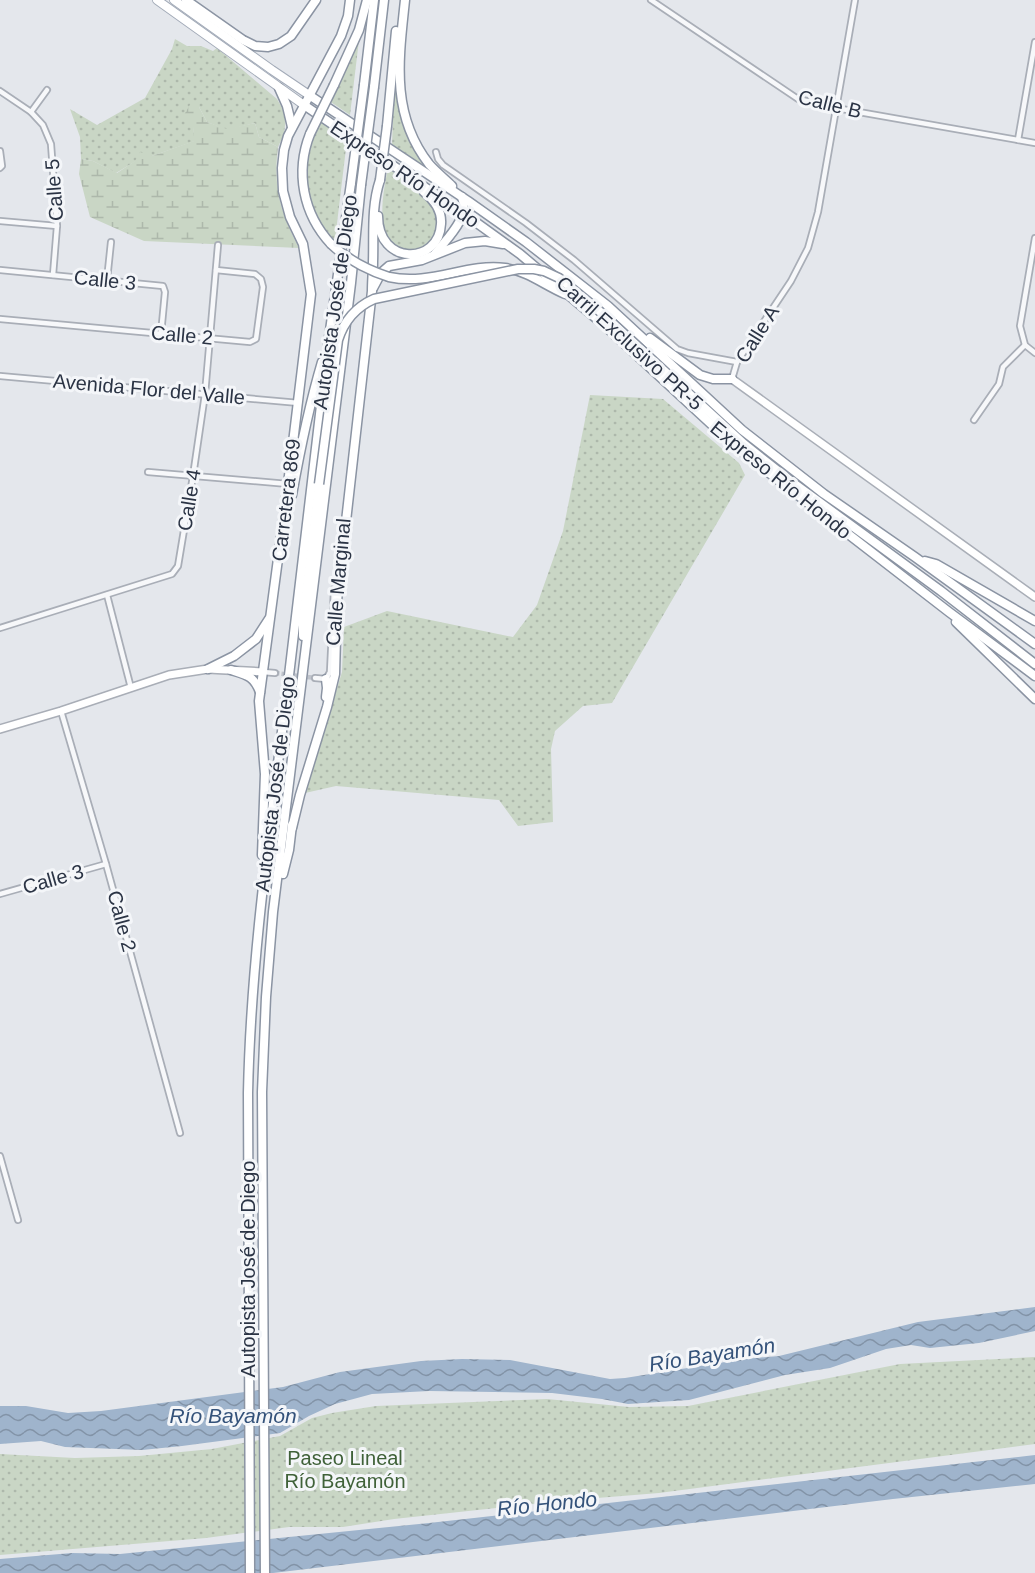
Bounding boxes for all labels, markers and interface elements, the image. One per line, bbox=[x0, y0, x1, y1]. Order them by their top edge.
street label: Calle B bbox=[796, 86, 864, 122]
street label: Expreso Río Hondo bbox=[326, 116, 484, 232]
street label: Calle 5 bbox=[41, 158, 67, 222]
street label: Autopista José de Diego bbox=[309, 193, 361, 411]
street label: Calle 3 bbox=[73, 266, 137, 294]
street label: Carril Exclusivo PR-5 bbox=[552, 272, 708, 414]
street label: Calle A bbox=[731, 301, 783, 367]
street label: Calle 2 bbox=[150, 321, 214, 349]
street label: Avenida Flor del Valle bbox=[52, 370, 246, 408]
street label: Expreso Río Hondo bbox=[706, 417, 856, 543]
street label: Carretera 869 bbox=[268, 437, 304, 563]
street label: Calle 4 bbox=[173, 468, 205, 532]
street label: Calle Marginal bbox=[321, 517, 355, 647]
street label: Autopista José de Diego bbox=[251, 675, 299, 893]
street label: Calle 3 bbox=[20, 860, 86, 898]
street label: Calle 2 bbox=[103, 888, 141, 954]
street label: Autopista José de Diego bbox=[237, 1161, 259, 1377]
water label: Río Bayamón bbox=[647, 1333, 777, 1376]
water label: Río Bayamón bbox=[169, 1404, 297, 1427]
park label: Paseo Lineal Río Bayamón bbox=[284, 1447, 406, 1492]
water label: Río Hondo bbox=[496, 1487, 598, 1520]

